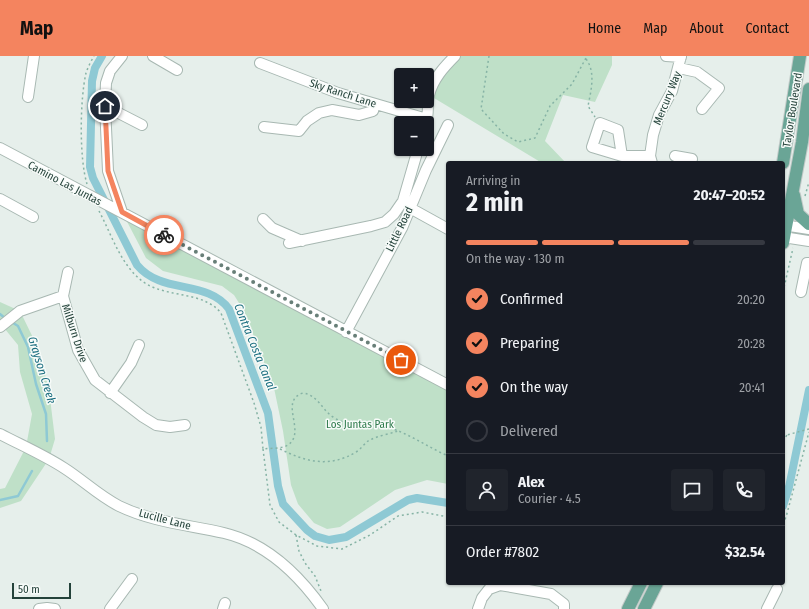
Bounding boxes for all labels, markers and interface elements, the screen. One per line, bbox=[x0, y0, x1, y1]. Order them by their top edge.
text: Map bbox=[20, 17, 53, 40]
text: Home bbox=[588, 20, 621, 37]
text: Map bbox=[643, 20, 667, 37]
text: About bbox=[689, 20, 724, 37]
text: Contact bbox=[746, 20, 789, 37]
map controls bbox=[394, 68, 434, 156]
button: + bbox=[394, 68, 434, 108]
street label: Mercury Way bbox=[651, 69, 684, 127]
street label: Taylor Boulevard bbox=[780, 72, 805, 148]
street label: Sky Ranch Lane bbox=[308, 77, 378, 110]
pin bbox=[88, 89, 122, 123]
icon: home bbox=[94, 95, 116, 117]
button: − bbox=[394, 116, 434, 156]
street label: Camino Las Juntas bbox=[26, 159, 104, 209]
text: Arriving in bbox=[466, 173, 520, 188]
text: 20:47–20:52 bbox=[693, 186, 765, 204]
text: 2 min bbox=[466, 187, 524, 218]
street label: Little Road bbox=[383, 205, 416, 254]
courier bbox=[144, 215, 184, 255]
icon: bike bbox=[153, 224, 175, 246]
text: On the way · 130 m bbox=[466, 251, 565, 266]
icon: check bbox=[466, 288, 488, 310]
text: Confirmed bbox=[500, 290, 563, 308]
text: 20:20 bbox=[737, 292, 765, 307]
water label: Contra Costa Canal bbox=[231, 301, 279, 393]
street label: Milburn Drive bbox=[59, 302, 90, 364]
icon: check bbox=[466, 332, 488, 354]
text: Preparing bbox=[500, 334, 559, 352]
water label: Grayson Creek bbox=[25, 335, 59, 405]
text: 20:28 bbox=[738, 336, 765, 351]
pin bbox=[384, 343, 418, 377]
icon: bag bbox=[390, 349, 412, 371]
icon: check bbox=[466, 376, 488, 398]
text: On the way bbox=[500, 378, 568, 396]
text: 20:41 bbox=[739, 380, 765, 395]
park label: Los Juntas Park bbox=[326, 418, 395, 431]
text: Delivered bbox=[500, 422, 558, 440]
button: person bbox=[466, 469, 508, 511]
button: chat bbox=[671, 469, 713, 511]
button: phone bbox=[723, 469, 765, 511]
text: Alex bbox=[518, 473, 545, 491]
text: Courier · 4.5 bbox=[518, 491, 581, 506]
street label: Lucille Lane bbox=[138, 506, 192, 533]
text: Order #7802 bbox=[466, 543, 539, 561]
text: $32.54 bbox=[725, 543, 765, 561]
scale bar bbox=[12, 581, 71, 600]
text: 50 m bbox=[18, 583, 40, 596]

